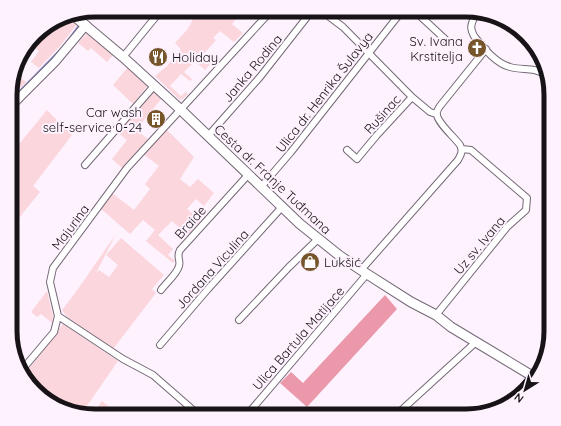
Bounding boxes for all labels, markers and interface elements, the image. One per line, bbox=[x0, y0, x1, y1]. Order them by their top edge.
street label: Ulica dr. Henrika Šulavya bbox=[272, 29, 376, 155]
street label: Janka Rodina bbox=[219, 31, 285, 105]
place label: Sv. Ivana Krstitelja bbox=[410, 33, 463, 64]
church icon: Sv. Ivana Krstitelja bbox=[466, 37, 488, 59]
restaurant icon: Holiday bbox=[147, 46, 169, 68]
place label: Holiday bbox=[172, 49, 218, 65]
street label: Rušinac bbox=[360, 91, 404, 137]
place label: Car wash self-service 0-24 bbox=[43, 104, 142, 135]
building icon: Car wash self-service 0-24 bbox=[145, 108, 167, 130]
street label: Cesta dr. Franje Tuđmana bbox=[211, 121, 335, 237]
street label: Majurina bbox=[48, 201, 92, 253]
street label: Braide bbox=[171, 202, 209, 242]
street label: Uz sv. Ivana bbox=[450, 213, 508, 277]
street label: Jordana Viculina bbox=[172, 226, 252, 312]
shop icon: Lukšić bbox=[299, 251, 321, 273]
place label: Lukšić bbox=[324, 254, 361, 270]
street label: Ulica Bartula Matijace bbox=[249, 283, 347, 393]
north arrow bbox=[505, 370, 545, 410]
text: N bbox=[512, 390, 526, 406]

